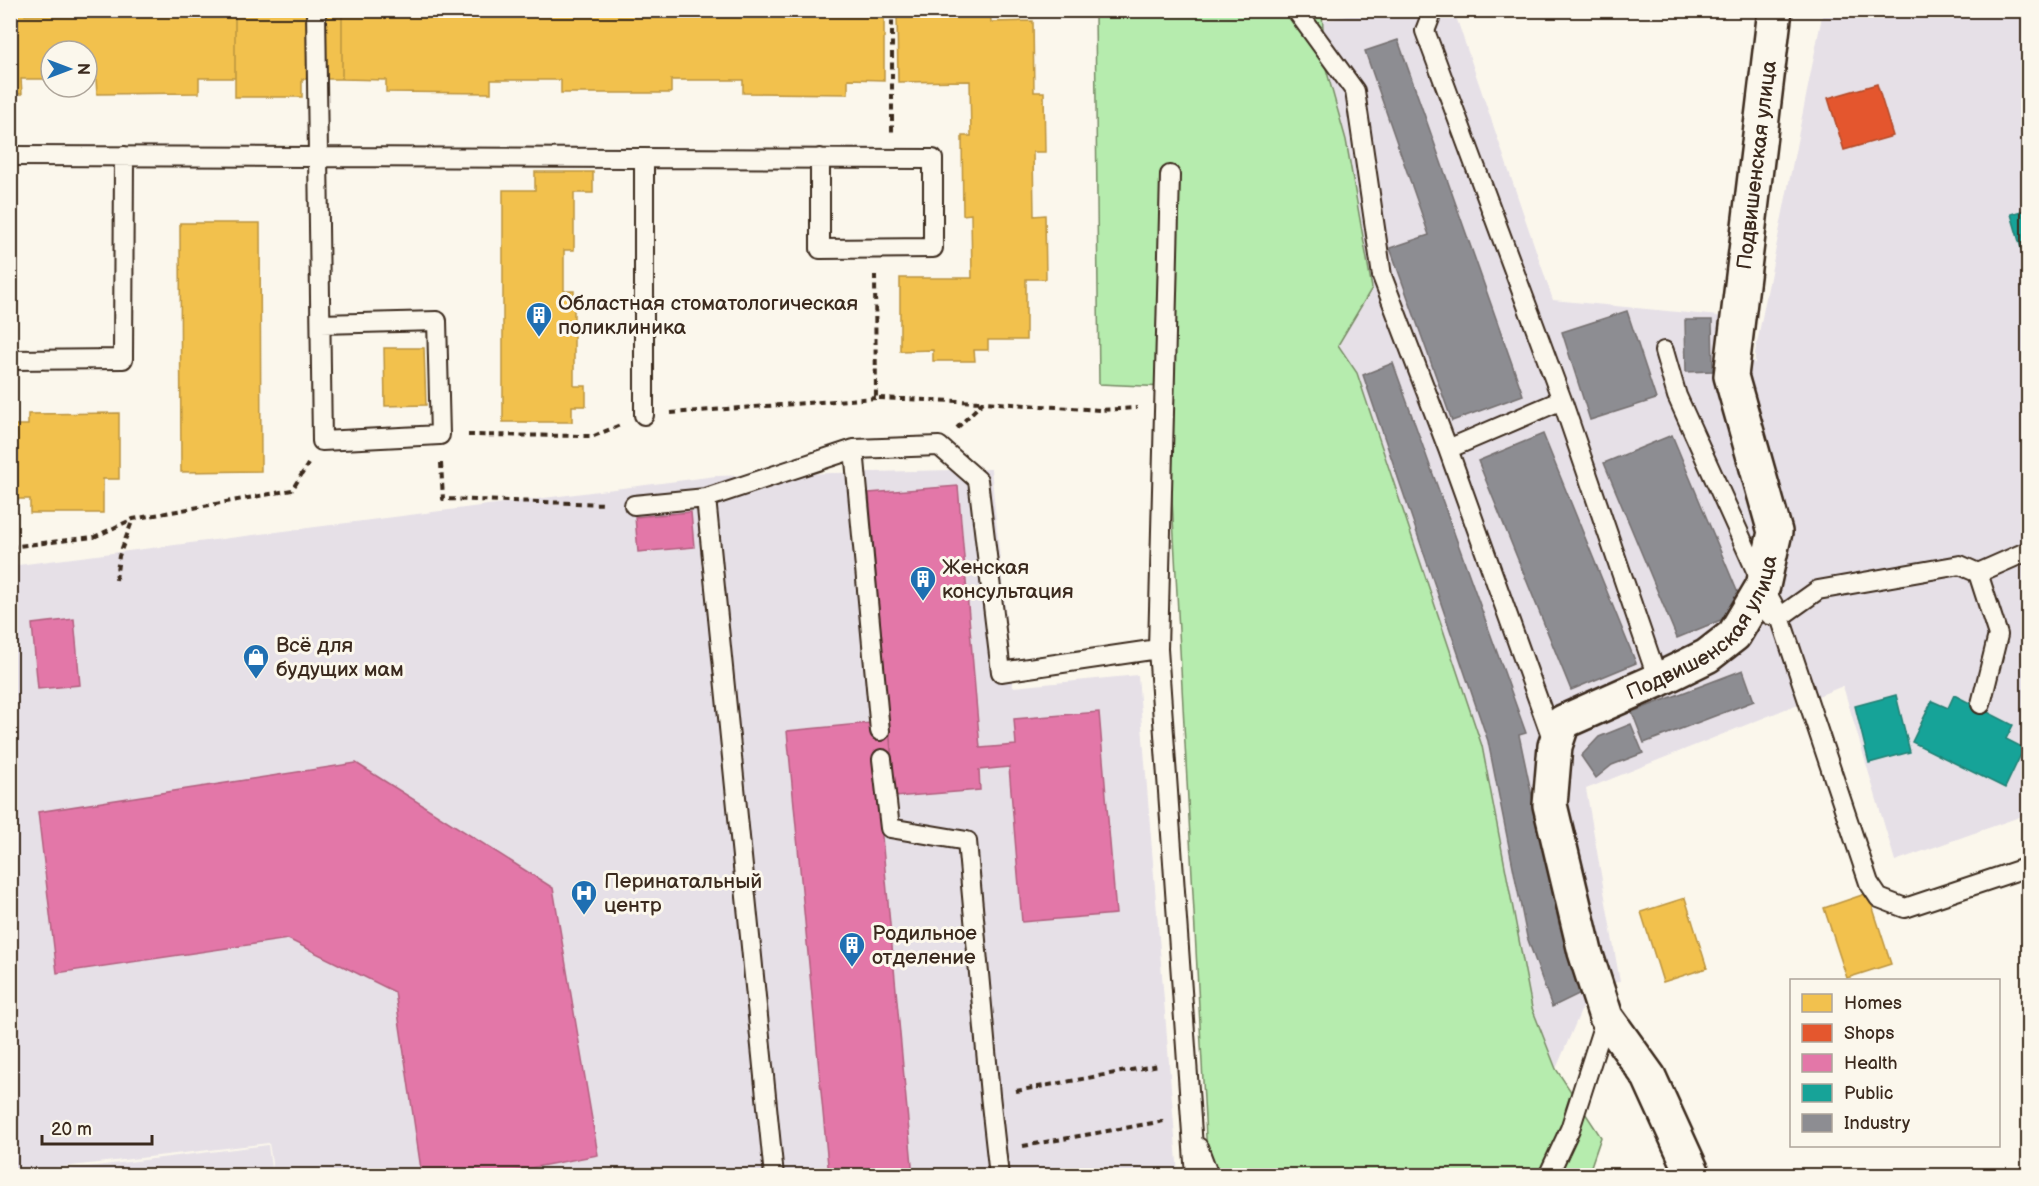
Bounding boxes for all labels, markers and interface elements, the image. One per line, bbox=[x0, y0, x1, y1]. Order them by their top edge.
north arrow bbox=[39, 39, 99, 99]
street label: Подвишенская улица bbox=[1731, 58, 1781, 271]
text: N bbox=[73, 63, 92, 75]
place label: Областная стоматологическая поликлиника bbox=[558, 291, 858, 340]
building icon: Областная стоматологическая поликлиника bbox=[524, 300, 554, 338]
street label: Подвишенская улица bbox=[1622, 552, 1782, 705]
place label: Женская консультация bbox=[942, 555, 1074, 604]
building icon: Женская консультация bbox=[908, 564, 938, 602]
place label: Всё для будущих мам bbox=[276, 633, 404, 682]
shop icon: Всё для будущих мам bbox=[241, 642, 271, 680]
place label: Перинатальный центр bbox=[604, 869, 762, 918]
hospital icon: Перинатальный центр bbox=[569, 878, 599, 916]
place label: Родильное отделение bbox=[872, 921, 977, 970]
building icon: Родильное отделение bbox=[837, 930, 867, 968]
legend bbox=[1790, 979, 2000, 1147]
text: Homes bbox=[1844, 993, 1902, 1014]
text: Shops bbox=[1844, 1023, 1895, 1044]
text: Health bbox=[1844, 1053, 1898, 1074]
text: Public bbox=[1844, 1083, 1893, 1104]
scale bar bbox=[42, 1108, 152, 1146]
text: Industry bbox=[1844, 1113, 1911, 1134]
text: 20 m bbox=[51, 1119, 92, 1140]

